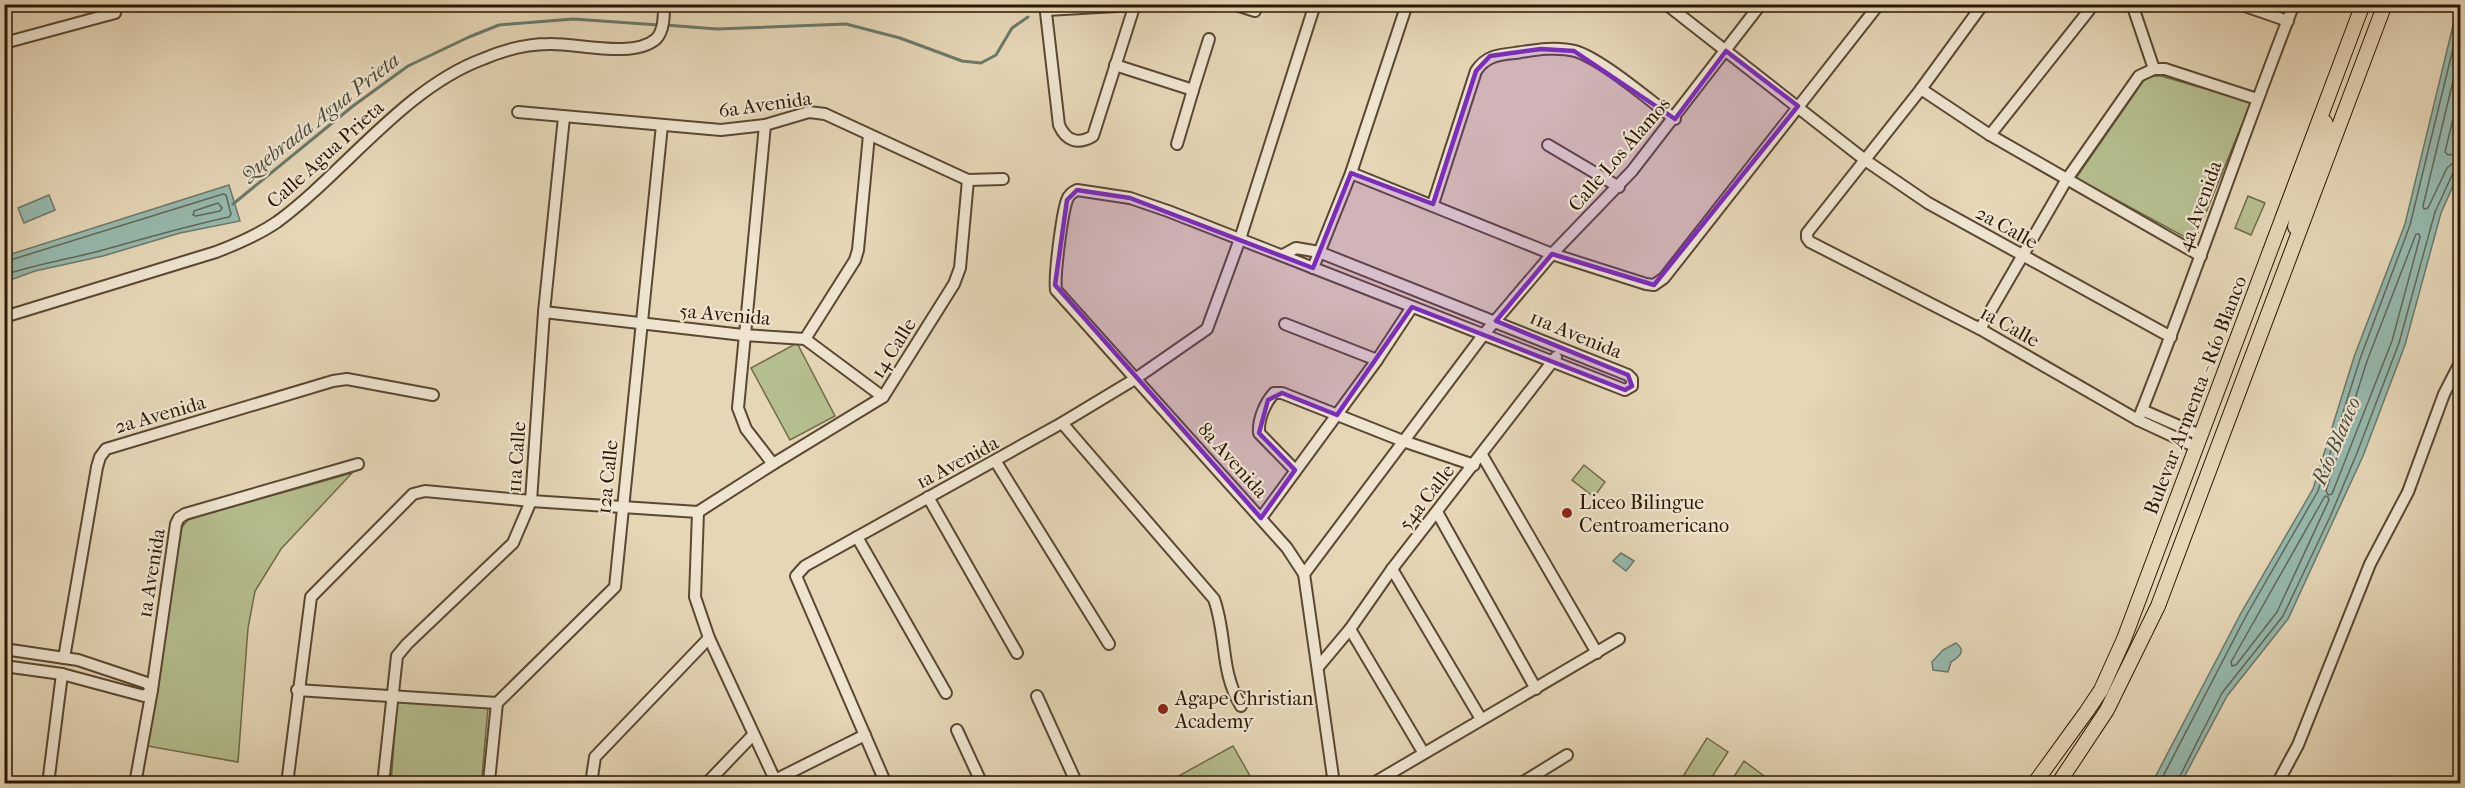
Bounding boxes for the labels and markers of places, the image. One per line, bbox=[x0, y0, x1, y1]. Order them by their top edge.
place label: Liceo Bilingue Centroamericano bbox=[1579, 491, 1729, 537]
marker: Liceo Bilingue Centroamericano bbox=[1560, 506, 1574, 520]
place label: Agape Christian Academy bbox=[1174, 687, 1314, 733]
marker: Agape Christian Academy bbox=[1156, 702, 1170, 716]

